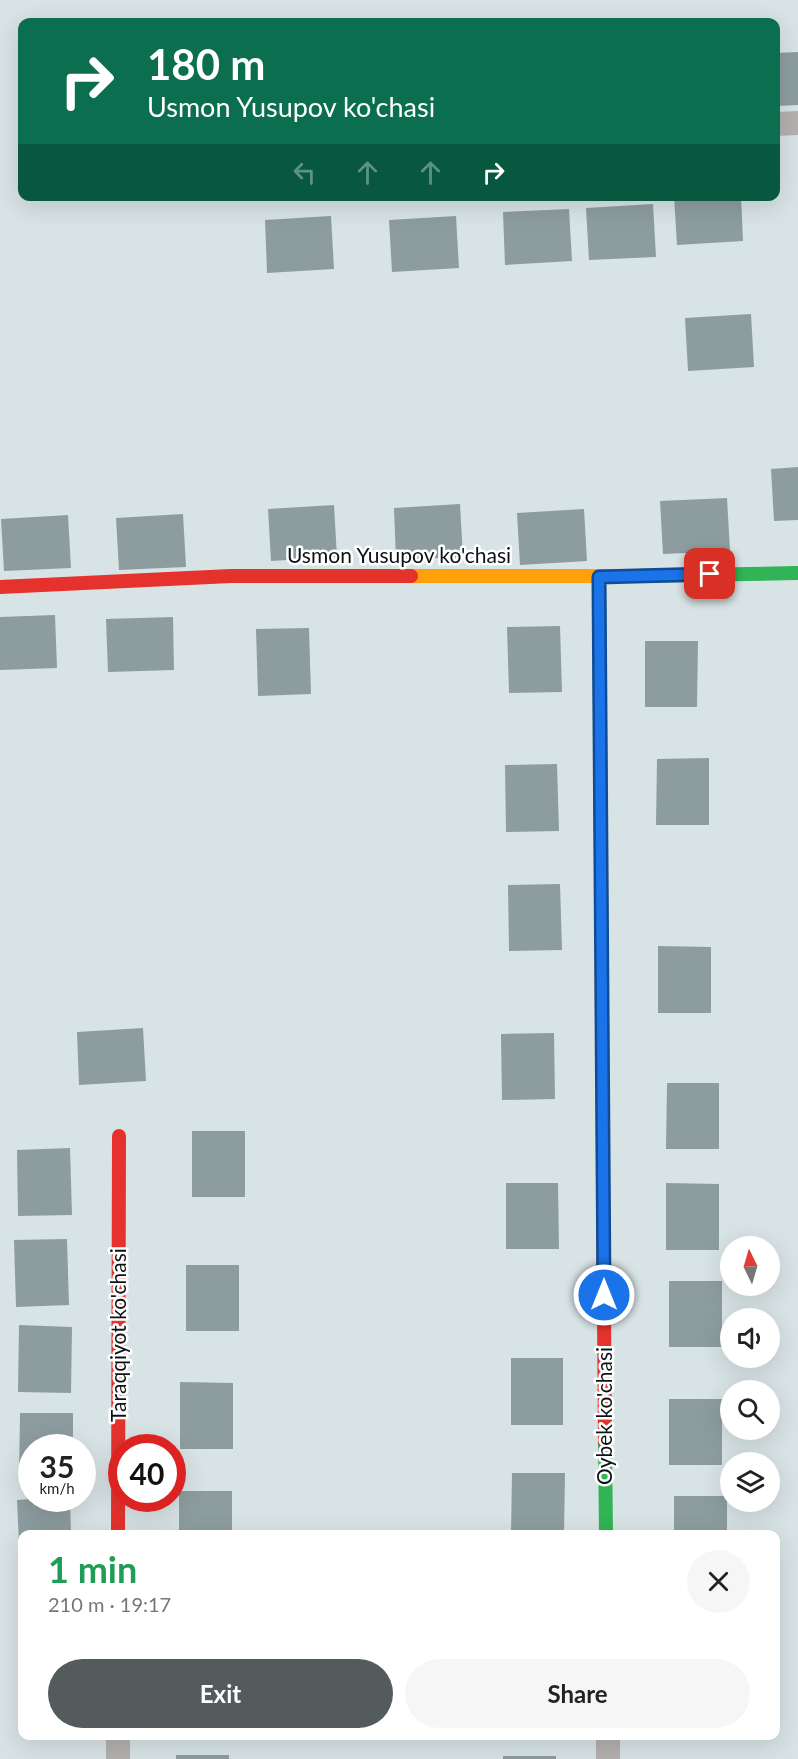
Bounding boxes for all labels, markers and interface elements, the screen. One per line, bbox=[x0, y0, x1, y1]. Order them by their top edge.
text: 180 m bbox=[147, 39, 265, 89]
icon: right bbox=[48, 42, 126, 120]
text: Usmon Yusupov ko'chasi bbox=[147, 90, 435, 123]
icon: left bbox=[288, 156, 321, 189]
icon: ahead bbox=[351, 156, 384, 189]
icon: ahead bbox=[414, 156, 447, 189]
icon: right bbox=[477, 156, 510, 189]
street label: Usmon Yusupov ko'chasi bbox=[287, 542, 511, 567]
pin bbox=[684, 548, 735, 599]
icon: arrive bbox=[693, 557, 726, 590]
north arrow bbox=[720, 1236, 780, 1296]
map controls bbox=[720, 1236, 780, 1512]
street label: Taraqqiyot ko'chasi bbox=[105, 1248, 130, 1422]
position arrow bbox=[572, 1263, 636, 1327]
button: sound bbox=[720, 1308, 780, 1368]
street label: Oybek ko'chasi bbox=[591, 1347, 616, 1485]
button: search bbox=[720, 1380, 780, 1440]
speed limit sign: 40 bbox=[108, 1434, 186, 1512]
text: 35 bbox=[40, 1448, 74, 1484]
button: layers bbox=[720, 1452, 780, 1512]
text: km/h bbox=[39, 1479, 75, 1497]
text: 1 min bbox=[48, 1547, 137, 1591]
button: close bbox=[687, 1550, 750, 1613]
text: 210 m · 19:17 bbox=[48, 1592, 171, 1616]
button: Exit bbox=[48, 1659, 393, 1728]
button: Share bbox=[405, 1659, 750, 1728]

